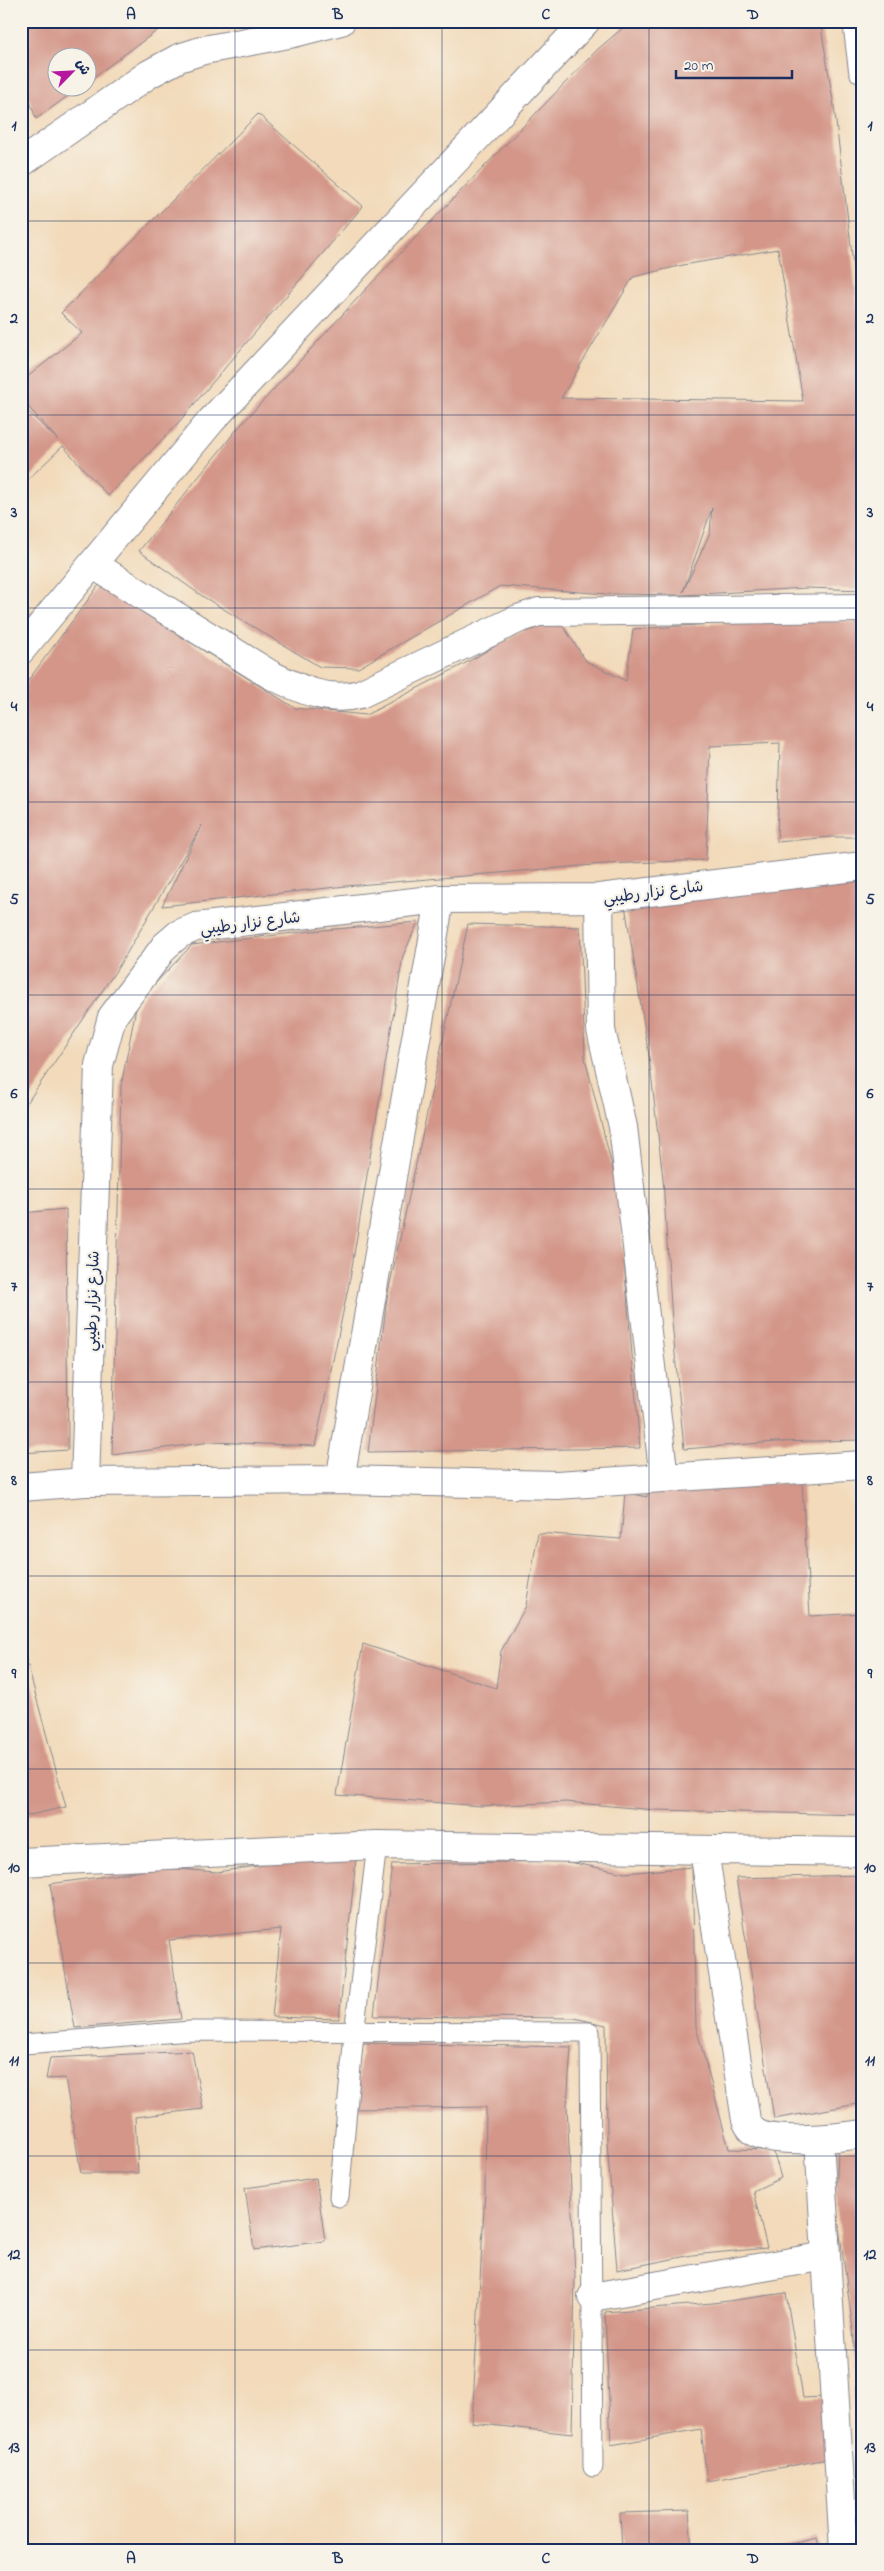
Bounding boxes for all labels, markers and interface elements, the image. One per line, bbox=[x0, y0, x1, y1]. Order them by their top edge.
text: A bbox=[126, 3, 136, 27]
text: B bbox=[332, 3, 344, 27]
text: C bbox=[542, 3, 551, 27]
text: D bbox=[746, 3, 759, 27]
north arrow bbox=[48, 48, 98, 98]
scale bar bbox=[676, 48, 793, 80]
text: 20 m bbox=[684, 55, 714, 77]
text: ش bbox=[70, 56, 95, 79]
text: 1 bbox=[11, 114, 17, 138]
text: 1 bbox=[867, 114, 873, 138]
text: 2 bbox=[9, 307, 18, 331]
text: 2 bbox=[865, 307, 874, 331]
text: 3 bbox=[10, 501, 18, 525]
text: 3 bbox=[866, 501, 874, 525]
text: 4 bbox=[10, 695, 18, 719]
text: 4 bbox=[866, 695, 874, 719]
street label: شارع نزار رطيبي bbox=[602, 875, 705, 912]
text: 5 bbox=[9, 888, 19, 912]
text: 5 bbox=[865, 888, 875, 912]
street label: شارع نزار رطيبي bbox=[199, 906, 302, 943]
text: 6 bbox=[9, 1082, 18, 1106]
text: 6 bbox=[865, 1082, 874, 1106]
street label: شارع نزار رطيبي bbox=[79, 1250, 108, 1352]
text: 7 bbox=[11, 1275, 18, 1299]
text: 7 bbox=[867, 1275, 874, 1299]
text: 8 bbox=[10, 1469, 17, 1493]
text: 8 bbox=[866, 1469, 873, 1493]
text: 9 bbox=[11, 1662, 17, 1686]
text: 9 bbox=[867, 1662, 873, 1686]
text: 10 bbox=[8, 1856, 20, 1880]
text: 10 bbox=[864, 1856, 876, 1880]
text: 11 bbox=[9, 2049, 20, 2073]
text: 11 bbox=[865, 2049, 876, 2073]
text: 12 bbox=[7, 2243, 21, 2267]
text: 12 bbox=[863, 2243, 877, 2267]
text: 13 bbox=[8, 2436, 20, 2460]
text: 13 bbox=[864, 2436, 876, 2460]
text: A bbox=[126, 2547, 136, 2571]
text: B bbox=[332, 2547, 344, 2571]
text: C bbox=[542, 2547, 551, 2571]
text: D bbox=[746, 2547, 759, 2571]

